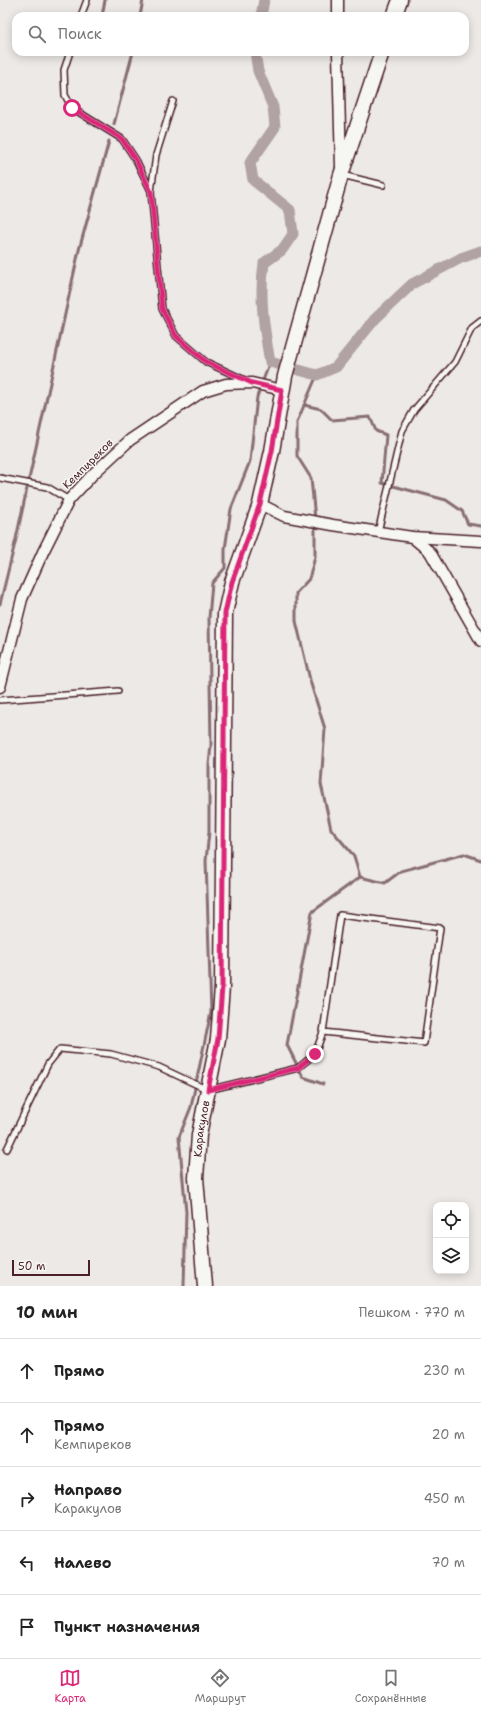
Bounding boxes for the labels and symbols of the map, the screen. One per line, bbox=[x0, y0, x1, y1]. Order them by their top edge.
route start bbox=[63, 99, 81, 117]
street label: Кемпиреков bbox=[60, 435, 117, 492]
route end bbox=[306, 1045, 324, 1063]
street label: Каракулов bbox=[190, 1099, 213, 1158]
scale bar bbox=[12, 1258, 90, 1277]

